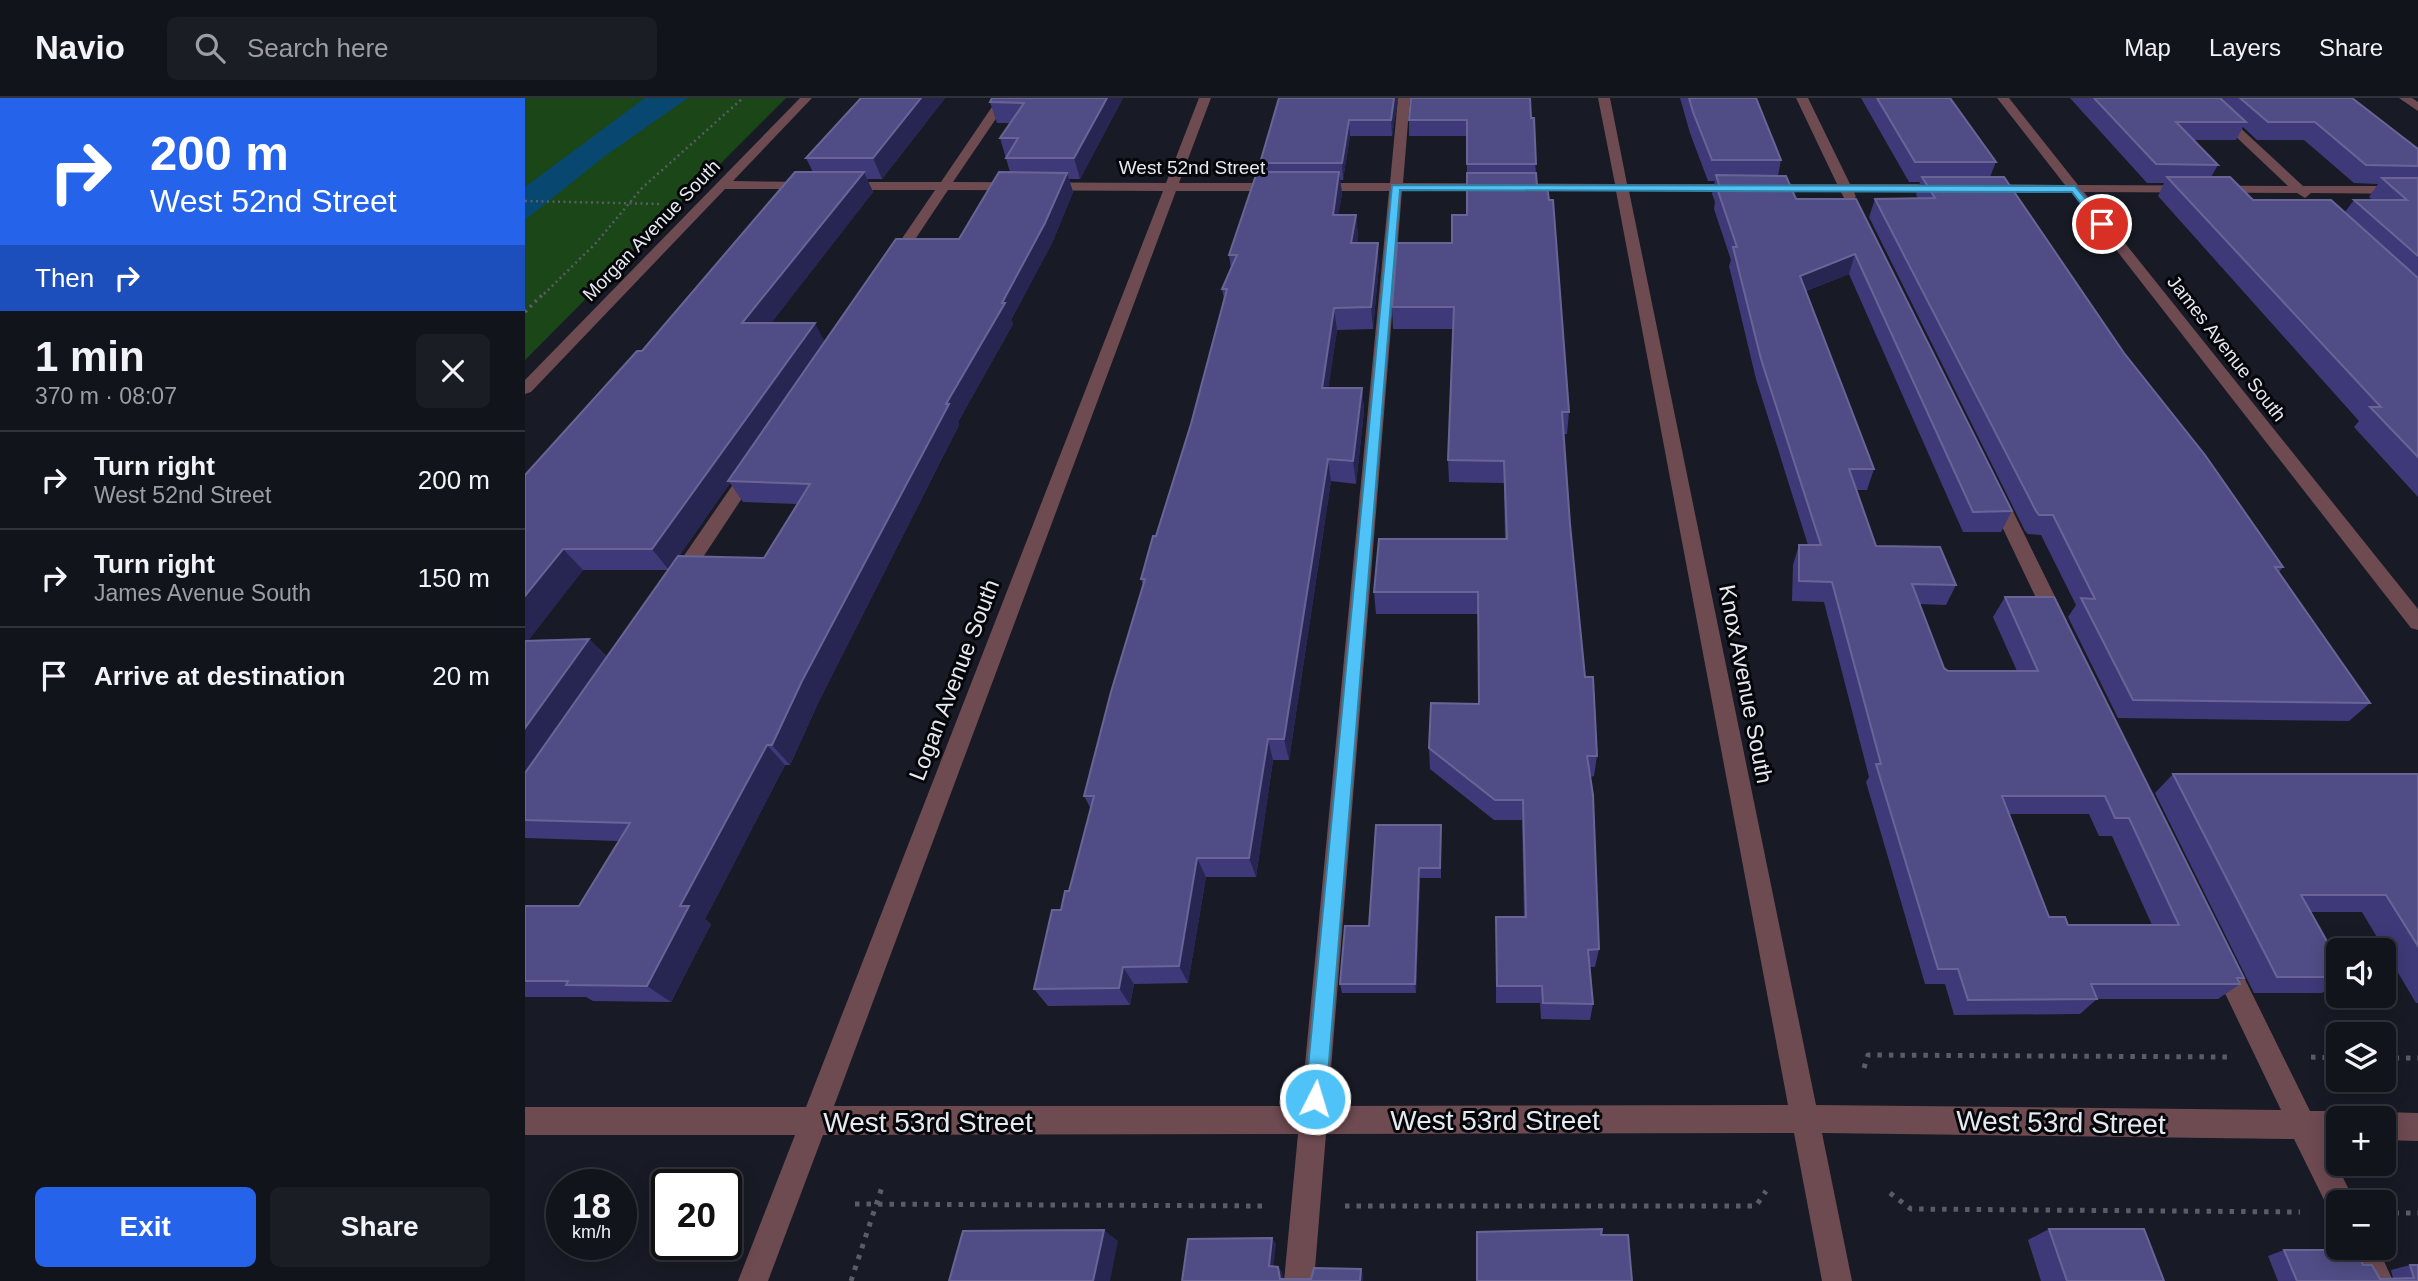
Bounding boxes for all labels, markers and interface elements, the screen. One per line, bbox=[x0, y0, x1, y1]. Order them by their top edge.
search box bbox=[167, 17, 657, 80]
text: Navio bbox=[35, 29, 125, 66]
icon: search bbox=[191, 29, 229, 67]
text: Search here bbox=[247, 33, 389, 63]
text: Map bbox=[2124, 34, 2171, 61]
text: Layers bbox=[2209, 34, 2281, 61]
text: Share bbox=[2319, 34, 2383, 61]
icon: right bbox=[35, 126, 126, 217]
text: 200 m bbox=[150, 126, 289, 180]
street label: Morgan Avenue South bbox=[579, 156, 724, 305]
street label: West 52nd Street bbox=[1119, 157, 1266, 178]
text: West 52nd Street bbox=[150, 183, 397, 219]
pin bbox=[2072, 194, 2132, 254]
icon: arrive bbox=[2083, 205, 2121, 243]
icon: right bbox=[108, 259, 146, 297]
text: Then bbox=[35, 263, 94, 293]
street label: James Avenue South bbox=[2163, 271, 2290, 425]
text: 1 min bbox=[35, 333, 145, 380]
button: close bbox=[416, 334, 490, 408]
text: 370 m · 08:07 bbox=[35, 383, 177, 409]
text: Turn right bbox=[94, 451, 215, 481]
icon: right bbox=[35, 461, 73, 499]
text: 200 m bbox=[418, 465, 490, 495]
text: West 52nd Street bbox=[94, 482, 271, 508]
text: Turn right bbox=[94, 549, 215, 579]
icon: right bbox=[35, 559, 73, 597]
text: 150 m bbox=[418, 563, 490, 593]
street label: Logan Avenue South bbox=[904, 576, 1004, 784]
text: James Avenue South bbox=[94, 580, 311, 606]
street label: Knox Avenue South bbox=[1714, 583, 1778, 785]
icon: arrive bbox=[35, 657, 73, 695]
text: Arrive at destination bbox=[94, 661, 345, 691]
text: 20 m bbox=[432, 661, 490, 691]
map controls bbox=[2326, 938, 2396, 1260]
button: sound bbox=[2326, 938, 2396, 1008]
button: layers bbox=[2326, 1022, 2396, 1092]
position arrow bbox=[1278, 1062, 1352, 1136]
street label: West 53rd Street bbox=[1390, 1105, 1600, 1136]
street label: West 53rd Street bbox=[1956, 1105, 2166, 1140]
button: + bbox=[2326, 1106, 2396, 1176]
street label: West 53rd Street bbox=[823, 1107, 1033, 1138]
speed limit sign: 20 bbox=[651, 1169, 742, 1260]
text: 18 bbox=[572, 1186, 611, 1225]
button: Exit bbox=[35, 1187, 256, 1267]
button: Share bbox=[270, 1187, 490, 1267]
button: − bbox=[2326, 1190, 2396, 1260]
text: km/h bbox=[572, 1222, 611, 1242]

